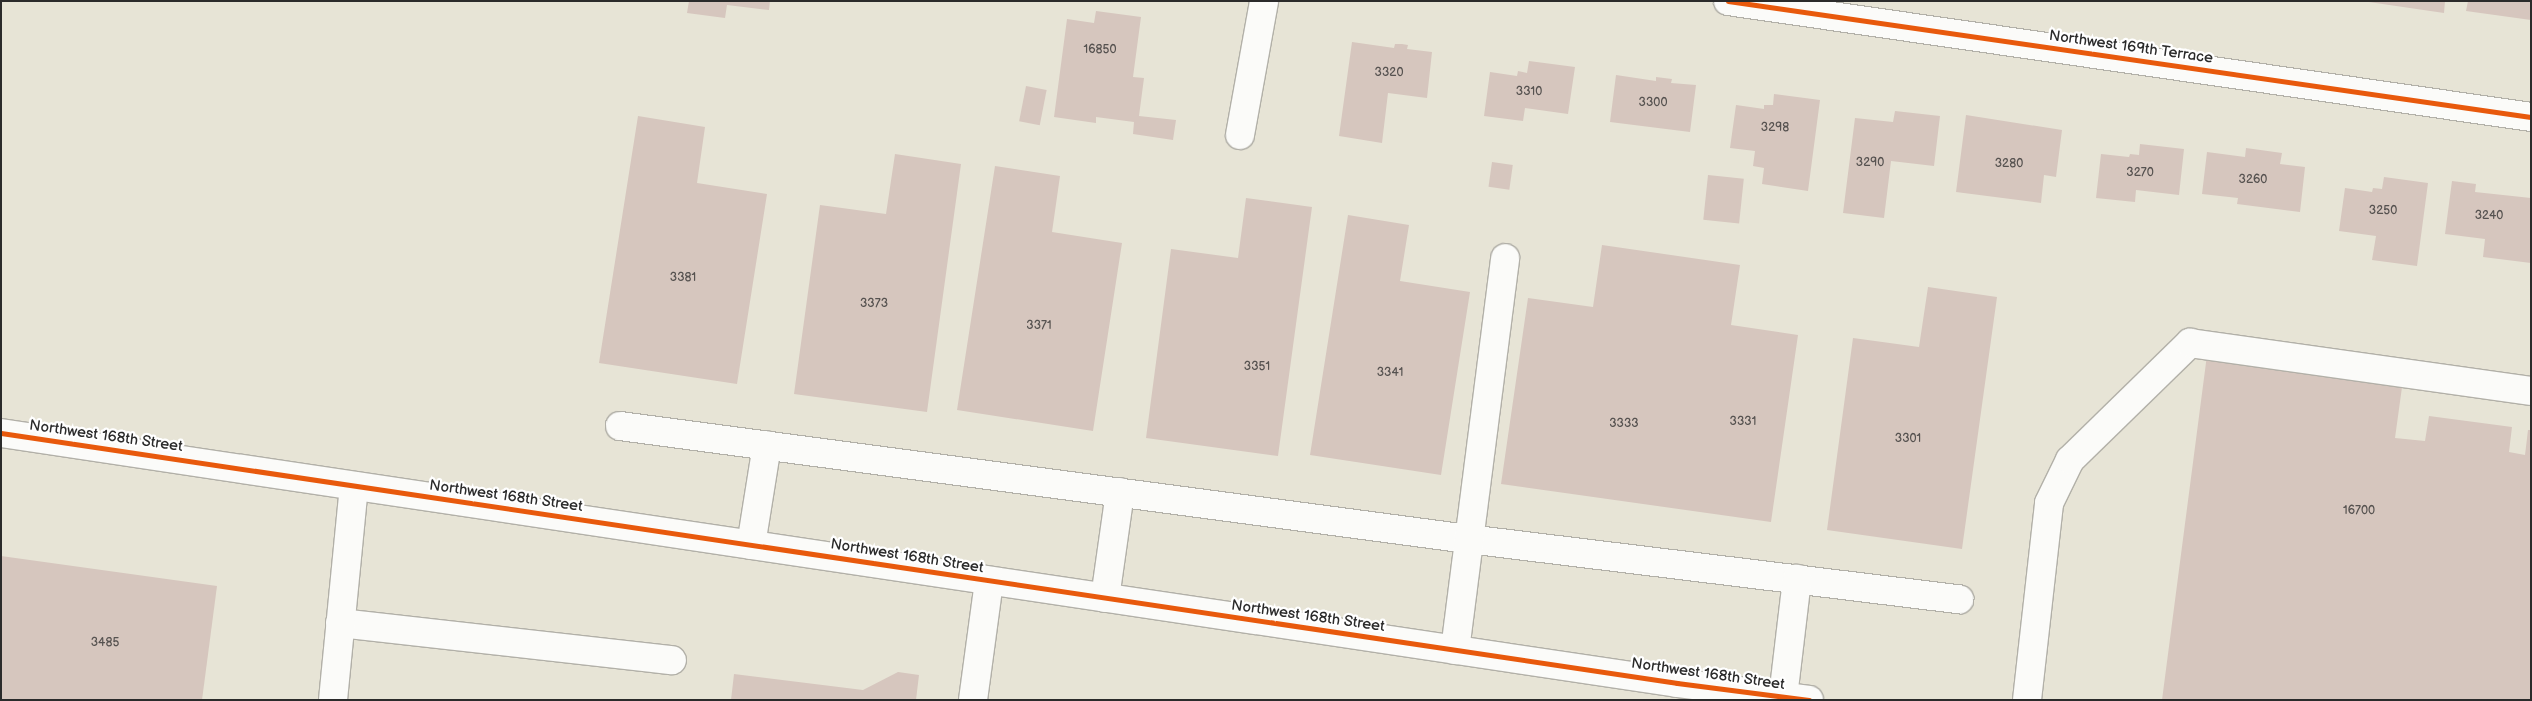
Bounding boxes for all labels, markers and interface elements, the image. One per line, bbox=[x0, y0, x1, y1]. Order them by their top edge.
street label: Northwest 169th Terrace bbox=[2048, 27, 2214, 67]
house number: 16850 bbox=[1084, 43, 1116, 57]
house number: 3320 bbox=[1375, 66, 1403, 80]
house number: 3310 bbox=[1516, 85, 1542, 99]
house number: 3300 bbox=[1639, 96, 1667, 110]
house number: 3298 bbox=[1761, 121, 1789, 135]
house number: 3290 bbox=[1856, 156, 1884, 170]
house number: 3280 bbox=[1995, 157, 2023, 171]
house number: 3270 bbox=[2126, 166, 2154, 180]
house number: 3260 bbox=[2239, 173, 2267, 187]
house number: 3250 bbox=[2369, 204, 2397, 218]
house number: 3240 bbox=[2475, 209, 2503, 223]
house number: 3381 bbox=[670, 271, 696, 285]
house number: 3373 bbox=[860, 297, 888, 311]
house number: 3371 bbox=[1026, 319, 1052, 333]
house number: 3351 bbox=[1244, 360, 1270, 374]
house number: 3341 bbox=[1377, 366, 1403, 380]
house number: 3331 bbox=[1730, 415, 1756, 429]
street label: Northwest 168th Street bbox=[28, 416, 184, 456]
house number: 3333 bbox=[1609, 417, 1639, 431]
house number: 3301 bbox=[1895, 432, 1921, 446]
street label: Northwest 168th Street bbox=[428, 476, 584, 516]
house number: 16700 bbox=[2343, 504, 2375, 518]
street label: Northwest 168th Street bbox=[829, 535, 985, 577]
street label: Northwest 168th Street bbox=[1230, 596, 1386, 636]
house number: 3485 bbox=[91, 636, 119, 650]
street label: Northwest 168th Street bbox=[1630, 654, 1786, 694]

